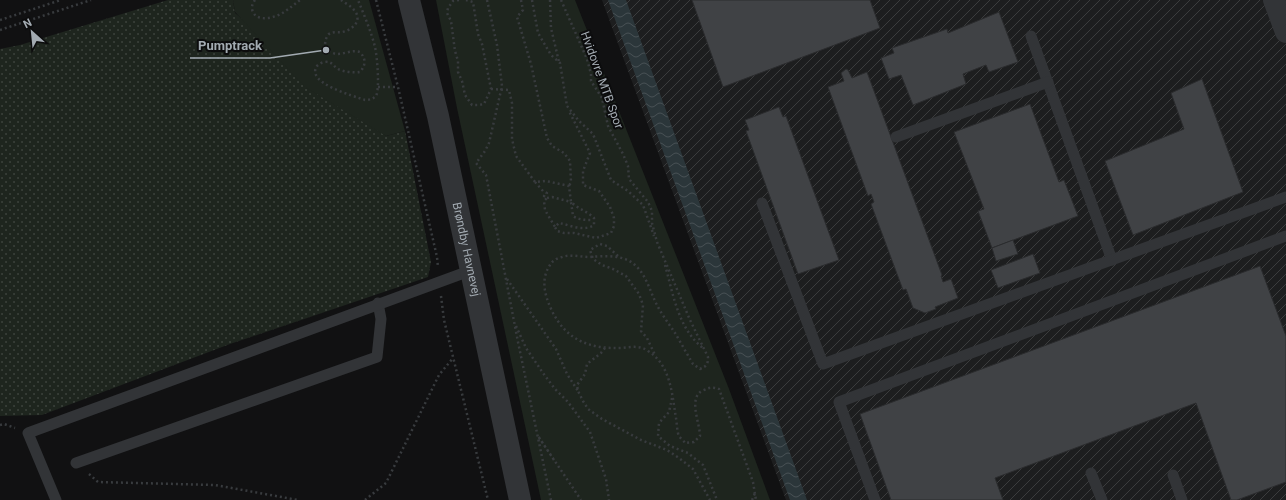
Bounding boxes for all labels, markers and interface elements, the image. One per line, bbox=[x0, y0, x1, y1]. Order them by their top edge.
north arrow bbox=[12, 12, 52, 52]
text: N bbox=[21, 16, 34, 31]
street label: Hvidovre MTB Spor bbox=[578, 29, 626, 131]
callout: Pumptrack bbox=[190, 33, 270, 58]
text: Pumptrack bbox=[198, 38, 263, 53]
street label: Brøndby Havnevej bbox=[450, 201, 483, 298]

